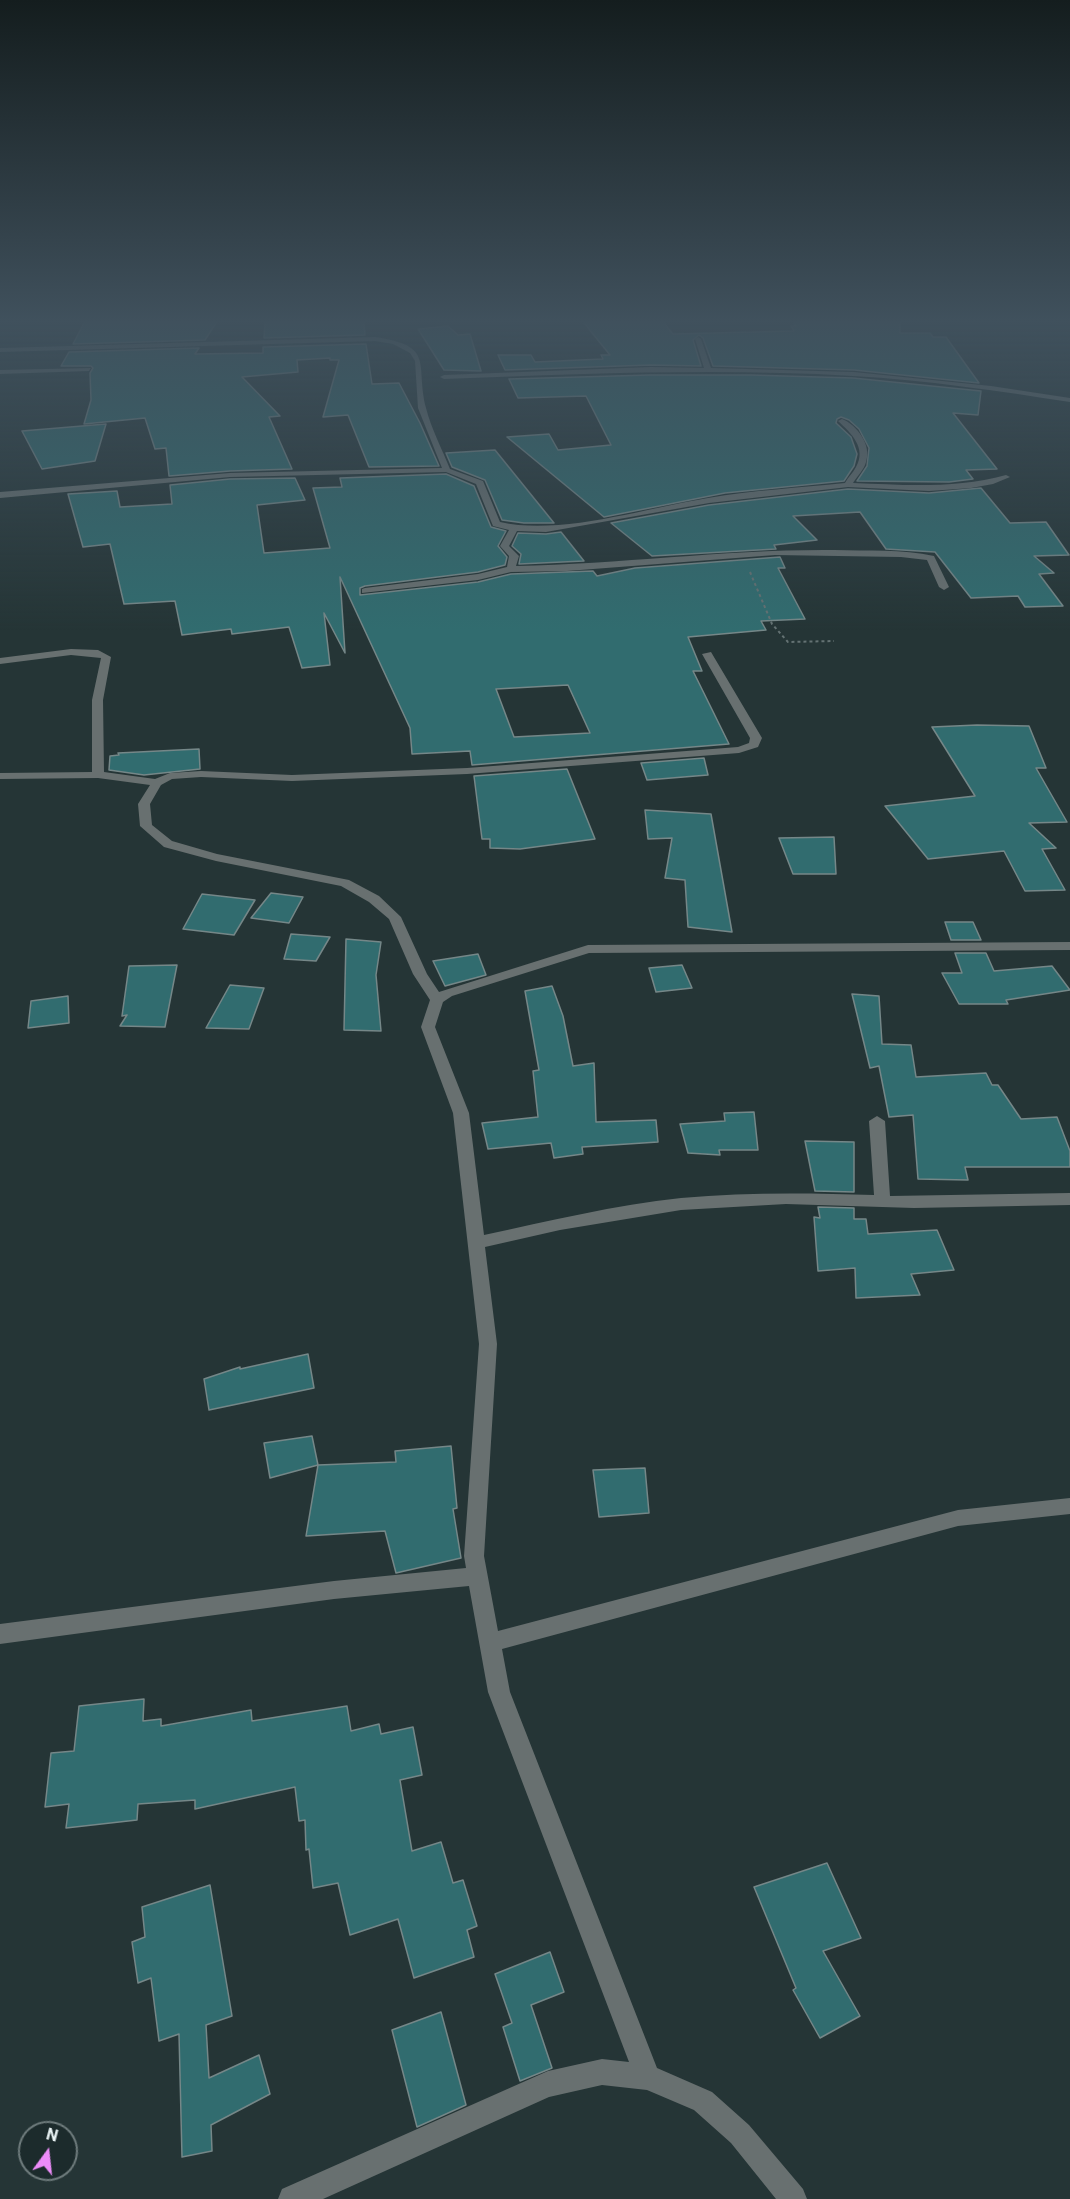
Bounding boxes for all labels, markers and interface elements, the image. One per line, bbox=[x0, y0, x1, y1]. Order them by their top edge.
north arrow bbox=[18, 2121, 78, 2181]
text: N bbox=[44, 2124, 60, 2146]

